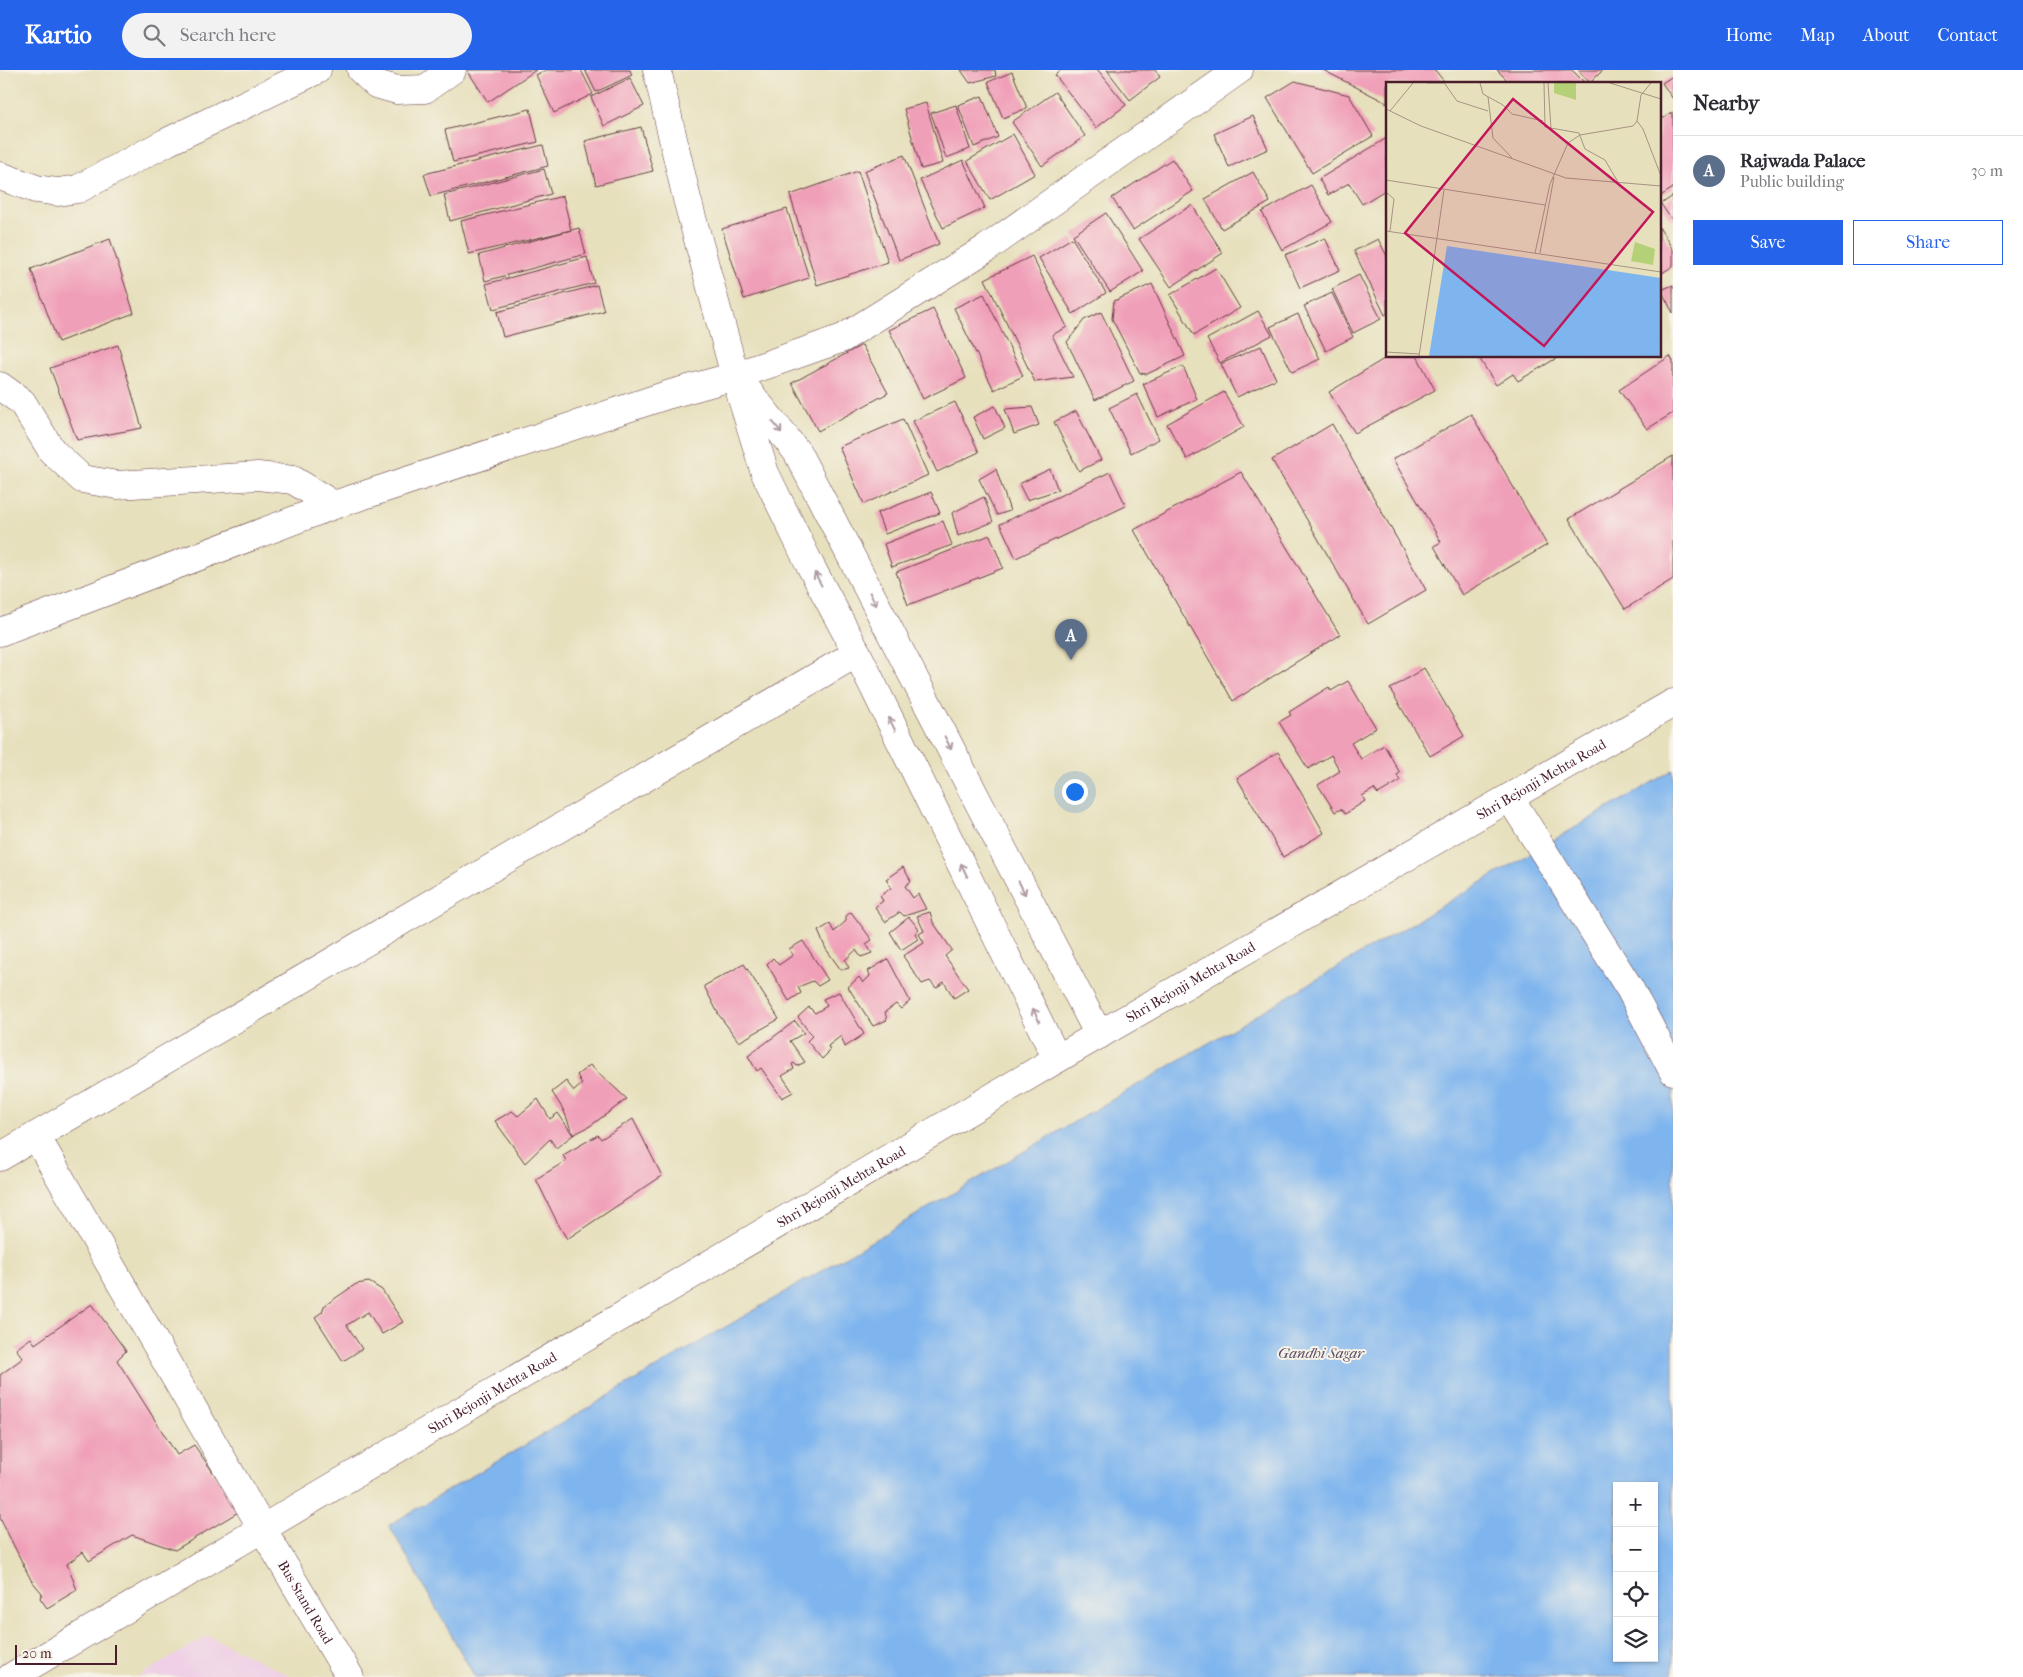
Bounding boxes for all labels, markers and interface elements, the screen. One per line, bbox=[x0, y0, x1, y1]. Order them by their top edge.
search box bbox=[122, 13, 472, 58]
text: Kartio bbox=[25, 21, 92, 49]
icon: search bbox=[140, 21, 168, 49]
text: Search here bbox=[180, 24, 276, 46]
text: Home bbox=[1725, 25, 1772, 46]
text: Map bbox=[1800, 25, 1835, 46]
text: About bbox=[1863, 25, 1909, 46]
text: Contact bbox=[1937, 25, 1998, 46]
inset map bbox=[1386, 82, 1660, 358]
text: Nearby bbox=[1693, 91, 1759, 115]
text: Rajwada Palace bbox=[1740, 150, 1866, 172]
text: A bbox=[1704, 161, 1714, 180]
text: 30 m bbox=[1971, 161, 2003, 180]
text: Public building bbox=[1740, 172, 1844, 191]
button: Save bbox=[1693, 220, 1843, 265]
button: Share bbox=[1853, 220, 2003, 265]
one-way arrow bbox=[771, 420, 782, 433]
one-way arrow bbox=[813, 572, 823, 587]
one-way arrow bbox=[869, 591, 878, 606]
pin: A bbox=[1055, 619, 1087, 660]
one-way arrow bbox=[887, 717, 896, 732]
one-way arrow bbox=[944, 735, 953, 750]
street label: Shri Bejonji Mehta Road bbox=[1474, 735, 1609, 824]
your location bbox=[1062, 779, 1088, 805]
one-way arrow bbox=[959, 862, 969, 877]
one-way arrow bbox=[1017, 880, 1027, 895]
street label: Shri Bejonji Mehta Road bbox=[1123, 938, 1259, 1026]
one-way arrow bbox=[1031, 1008, 1041, 1023]
street label: Shri Bejonji Mehta Road bbox=[774, 1142, 909, 1232]
water label: Gandhi Sagar bbox=[1278, 1344, 1365, 1362]
street label: Shri Bejonji Mehta Road bbox=[425, 1348, 560, 1438]
map controls bbox=[1613, 1482, 1658, 1662]
button: + bbox=[1613, 1482, 1658, 1527]
button: − bbox=[1613, 1527, 1658, 1572]
street label: Bus Stand Road bbox=[274, 1558, 337, 1647]
button: locate bbox=[1613, 1572, 1658, 1617]
button: layers bbox=[1613, 1617, 1658, 1662]
scale bar bbox=[15, 1642, 118, 1665]
text: 20 m bbox=[22, 1645, 52, 1662]

